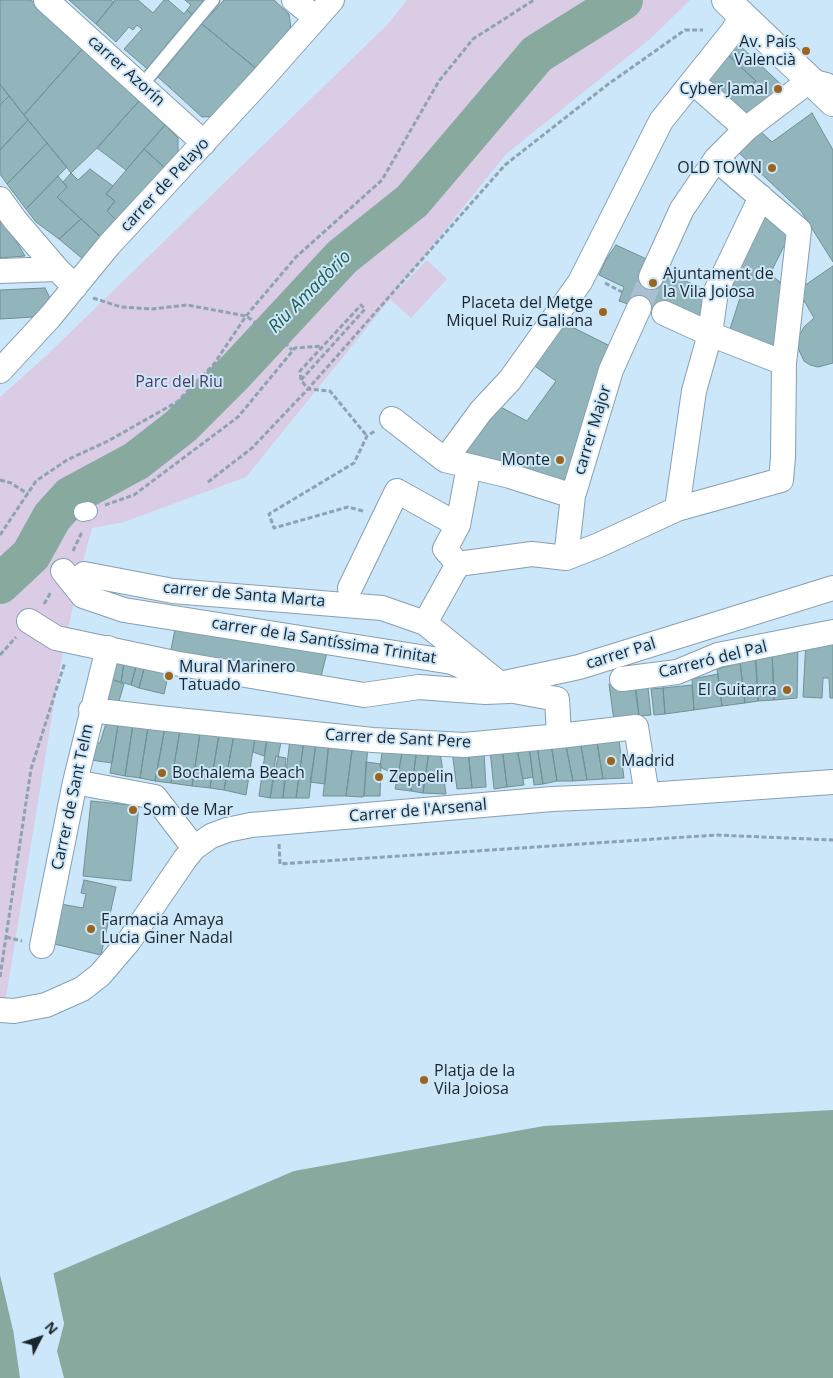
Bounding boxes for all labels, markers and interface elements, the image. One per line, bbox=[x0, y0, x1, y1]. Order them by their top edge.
street label: carrer Azorín bbox=[84, 31, 168, 111]
place label: Av. País Valencià bbox=[734, 32, 796, 70]
marker: Av. País Valencià bbox=[800, 45, 812, 57]
place label: Cyber Jamal bbox=[680, 79, 768, 99]
marker: Cyber Jamal bbox=[772, 83, 784, 95]
street label: carrer de Pelayo bbox=[117, 134, 213, 236]
place label: OLD TOWN bbox=[677, 158, 762, 178]
marker: OLD TOWN bbox=[766, 162, 778, 174]
water label: Riu Amadòrio bbox=[264, 246, 356, 338]
place label: Ajuntament de la Vila Joiosa bbox=[663, 264, 774, 302]
marker: Ajuntament de la Vila Joiosa bbox=[647, 277, 659, 289]
place label: Placeta del Metge Miquel Ruiz Galiana bbox=[446, 293, 593, 331]
marker: Placeta del Metge Miquel Ruiz Galiana bbox=[597, 306, 609, 318]
park label: Parc del Riu bbox=[135, 372, 223, 392]
street label: carrer Major bbox=[570, 383, 616, 477]
place label: Monte bbox=[501, 450, 550, 470]
marker: Monte bbox=[554, 454, 566, 466]
street label: carrer de Santa Marta bbox=[162, 578, 326, 612]
street label: carrer de la Santíssima Trinitat bbox=[210, 614, 438, 668]
street label: carrer Pal bbox=[584, 634, 658, 674]
street label: Carreró del Pal bbox=[657, 637, 769, 683]
place label: Mural Marinero Tatuado bbox=[179, 657, 296, 695]
marker: Mural Marinero Tatuado bbox=[163, 670, 175, 682]
place label: El Guitarra bbox=[698, 680, 777, 700]
marker: El Guitarra bbox=[781, 684, 793, 696]
street label: Carrer de Sant Telm bbox=[48, 722, 98, 872]
street label: Carrer de Sant Pere bbox=[325, 726, 471, 752]
place label: Madrid bbox=[621, 751, 674, 771]
marker: Madrid bbox=[605, 755, 617, 767]
place label: Bochalema Beach bbox=[172, 763, 305, 783]
marker: Bochalema Beach bbox=[156, 767, 168, 779]
place label: Zeppelin bbox=[389, 767, 454, 787]
marker: Zeppelin bbox=[373, 771, 385, 783]
street label: Carrer de l'Arsenal bbox=[348, 795, 488, 827]
place label: Som de Mar bbox=[143, 800, 233, 820]
marker: Som de Mar bbox=[127, 804, 139, 816]
place label: Farmacia Amaya Lucia Giner Nadal bbox=[101, 910, 233, 948]
marker: Farmacia Amaya Lucia Giner Nadal bbox=[85, 923, 97, 935]
place label: Platja de la Vila Joiosa bbox=[434, 1061, 515, 1099]
marker: Platja de la Vila Joiosa bbox=[418, 1074, 430, 1086]
north arrow bbox=[15, 1313, 65, 1363]
text: N bbox=[41, 1317, 63, 1338]

